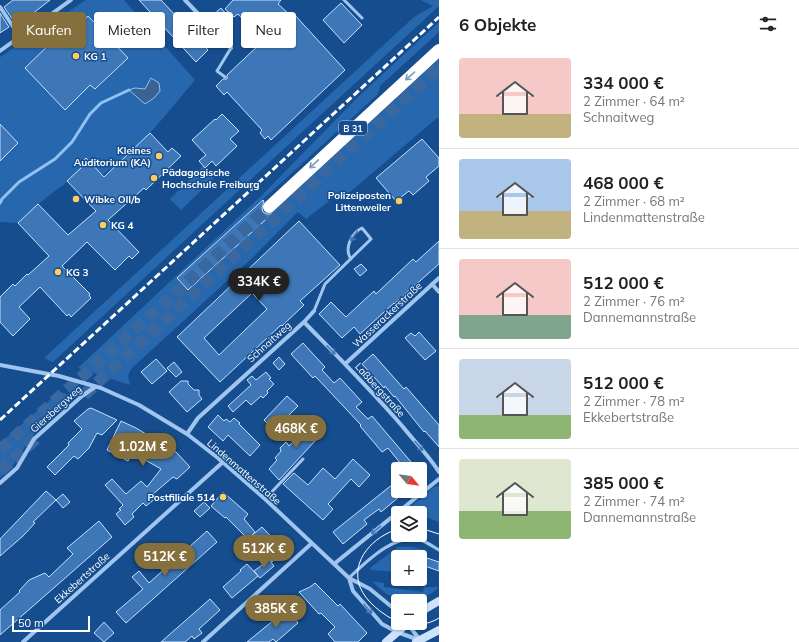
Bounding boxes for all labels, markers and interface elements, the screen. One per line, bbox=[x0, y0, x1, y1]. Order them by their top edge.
chip: Kaufen bbox=[12, 12, 86, 48]
chip: Mieten bbox=[94, 12, 165, 48]
chip: Filter bbox=[173, 12, 233, 48]
chip: Neu bbox=[241, 12, 296, 48]
icon: filters bbox=[757, 13, 779, 35]
text: 6 Objekte bbox=[459, 14, 536, 35]
place label: KG 1 bbox=[84, 50, 107, 63]
marker: KG 1 bbox=[71, 51, 81, 61]
one-way arrow bbox=[405, 71, 415, 81]
text: 334 000 € bbox=[583, 72, 664, 93]
icon: home bbox=[491, 74, 539, 122]
text: 2 Zimmer · 64 m² bbox=[583, 93, 685, 109]
text: Schnaitweg bbox=[583, 109, 654, 125]
road number: B 31 bbox=[339, 121, 367, 135]
place label: Kleines Auditorium (KA) bbox=[74, 144, 151, 169]
marker: Kleines Auditorium (KA) bbox=[154, 151, 164, 161]
one-way arrow bbox=[309, 159, 319, 169]
place label: Pädagogische Hochschule Freiburg bbox=[162, 166, 259, 191]
text: 468 000 € bbox=[583, 172, 664, 193]
marker: Pädagogische Hochschule Freiburg bbox=[149, 173, 159, 183]
icon: home bbox=[491, 175, 539, 223]
place label: Polizeiposten Littenweiler bbox=[328, 189, 391, 214]
place label: Wibke OII/b bbox=[84, 193, 141, 206]
text: 2 Zimmer · 68 m² bbox=[583, 193, 685, 209]
marker: Wibke OII/b bbox=[71, 194, 81, 204]
marker: Polizeiposten Littenweiler bbox=[394, 196, 404, 206]
text: Lindenmattenstraße bbox=[583, 209, 705, 225]
place label: KG 4 bbox=[111, 219, 134, 232]
marker: KG 4 bbox=[98, 220, 108, 230]
one-way arrow bbox=[350, 230, 358, 241]
place label: KG 3 bbox=[66, 266, 89, 279]
marker: KG 3 bbox=[53, 267, 63, 277]
pin: 334K € bbox=[226, 268, 292, 302]
text: 512 000 € bbox=[583, 272, 664, 293]
text: 334K € bbox=[237, 273, 281, 289]
icon: home bbox=[491, 275, 539, 323]
street label: Wasserackerstraße bbox=[350, 279, 424, 351]
text: 2 Zimmer · 76 m² bbox=[583, 293, 685, 309]
text: Dannemannstraße bbox=[583, 309, 696, 325]
street label: Schnaitweg bbox=[244, 319, 294, 365]
one-way arrow bbox=[326, 345, 336, 355]
street label: Laßbergstraße bbox=[352, 360, 408, 420]
text: 512 000 € bbox=[583, 372, 664, 393]
icon: home bbox=[491, 375, 539, 423]
street label: Giersbergweg bbox=[28, 382, 84, 436]
text: 2 Zimmer · 78 m² bbox=[583, 393, 685, 409]
text: Ekkebertstraße bbox=[583, 409, 674, 425]
pin: 468K € bbox=[263, 415, 329, 449]
text: 468K € bbox=[274, 420, 318, 436]
pin: 1.02M € bbox=[106, 433, 180, 467]
street label: Lindenmattenstraße bbox=[204, 436, 284, 508]
text: 1.02M € bbox=[118, 438, 168, 454]
one-way arrow bbox=[414, 440, 423, 451]
north arrow bbox=[391, 462, 427, 498]
map controls bbox=[391, 462, 427, 630]
text: 385 000 € bbox=[583, 472, 664, 493]
icon: home bbox=[491, 475, 539, 523]
place label: Postfiliale 514 bbox=[147, 491, 215, 504]
marker: Postfiliale 514 bbox=[218, 492, 228, 502]
text: 2 Zimmer · 74 m² bbox=[583, 493, 685, 509]
button: layers bbox=[391, 506, 427, 542]
text: Dannemannstraße bbox=[583, 509, 696, 525]
one-way arrow bbox=[371, 525, 381, 534]
pin: 512K € bbox=[231, 535, 297, 569]
text: 512K € bbox=[242, 540, 286, 556]
pin: 512K € bbox=[132, 543, 198, 577]
text: 512K € bbox=[143, 548, 187, 564]
street label: Ekkebertstraße bbox=[52, 550, 112, 606]
button: + bbox=[391, 550, 427, 586]
button: − bbox=[391, 594, 427, 630]
pin: 385K € bbox=[243, 595, 309, 629]
text: 385K € bbox=[254, 600, 298, 616]
one-way arrow bbox=[364, 604, 373, 614]
scale bar bbox=[12, 614, 90, 633]
text: 50 m bbox=[18, 616, 44, 630]

